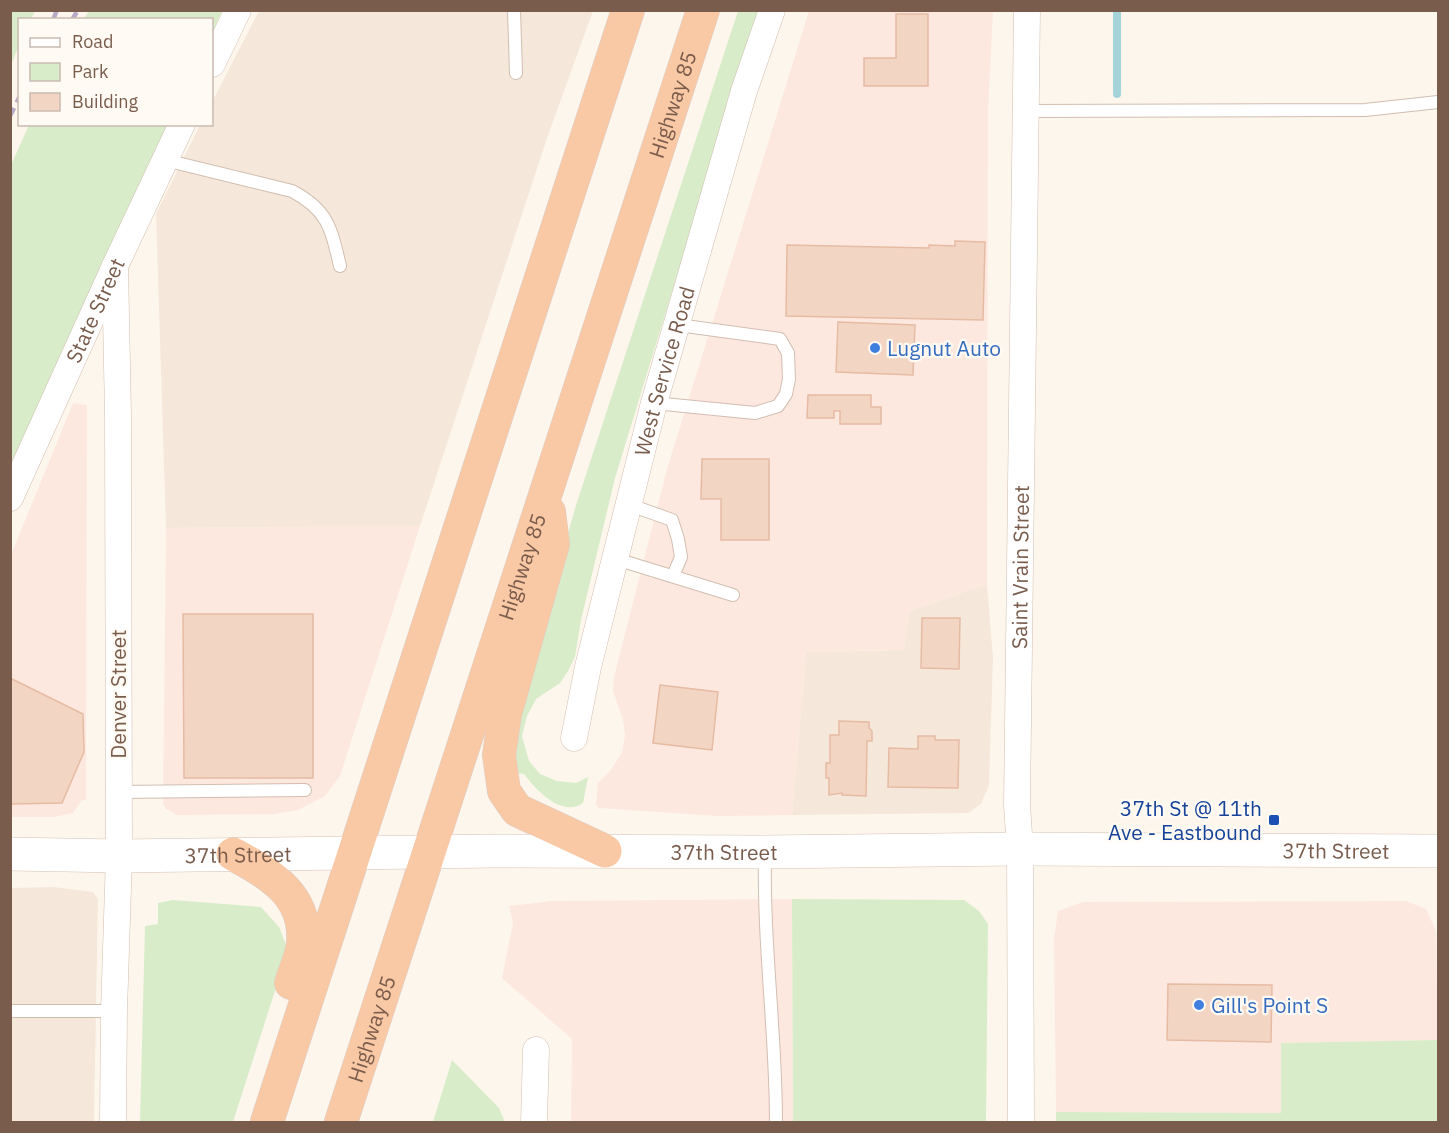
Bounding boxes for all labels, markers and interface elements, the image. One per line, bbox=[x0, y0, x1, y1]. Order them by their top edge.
legend bbox=[18, 18, 213, 126]
text: Road bbox=[72, 30, 113, 53]
street label: Highway 85 bbox=[642, 48, 703, 162]
text: Park bbox=[72, 60, 109, 83]
text: Building bbox=[72, 90, 139, 113]
street label: State Street bbox=[59, 253, 131, 367]
street label: West Service Road bbox=[627, 283, 701, 459]
place label: Lugnut Auto bbox=[887, 334, 1001, 362]
marker: Lugnut Auto bbox=[868, 341, 882, 355]
street label: Saint Vrain Street bbox=[1005, 485, 1035, 649]
street label: Highway 85 bbox=[491, 510, 552, 624]
street label: Denver Street bbox=[104, 629, 132, 759]
place label: 37th St @ 11th Ave - Eastbound bbox=[1108, 794, 1262, 846]
marker: 37th St @ 11th Ave - Eastbound bbox=[1267, 813, 1281, 827]
street label: 37th Street bbox=[1282, 836, 1390, 865]
street label: 37th Street bbox=[670, 838, 778, 866]
street label: 37th Street bbox=[184, 840, 292, 869]
street label: Highway 85 bbox=[341, 972, 402, 1086]
place label: Gill's Point S bbox=[1211, 991, 1328, 1019]
marker: Gill's Point S bbox=[1192, 998, 1206, 1012]

